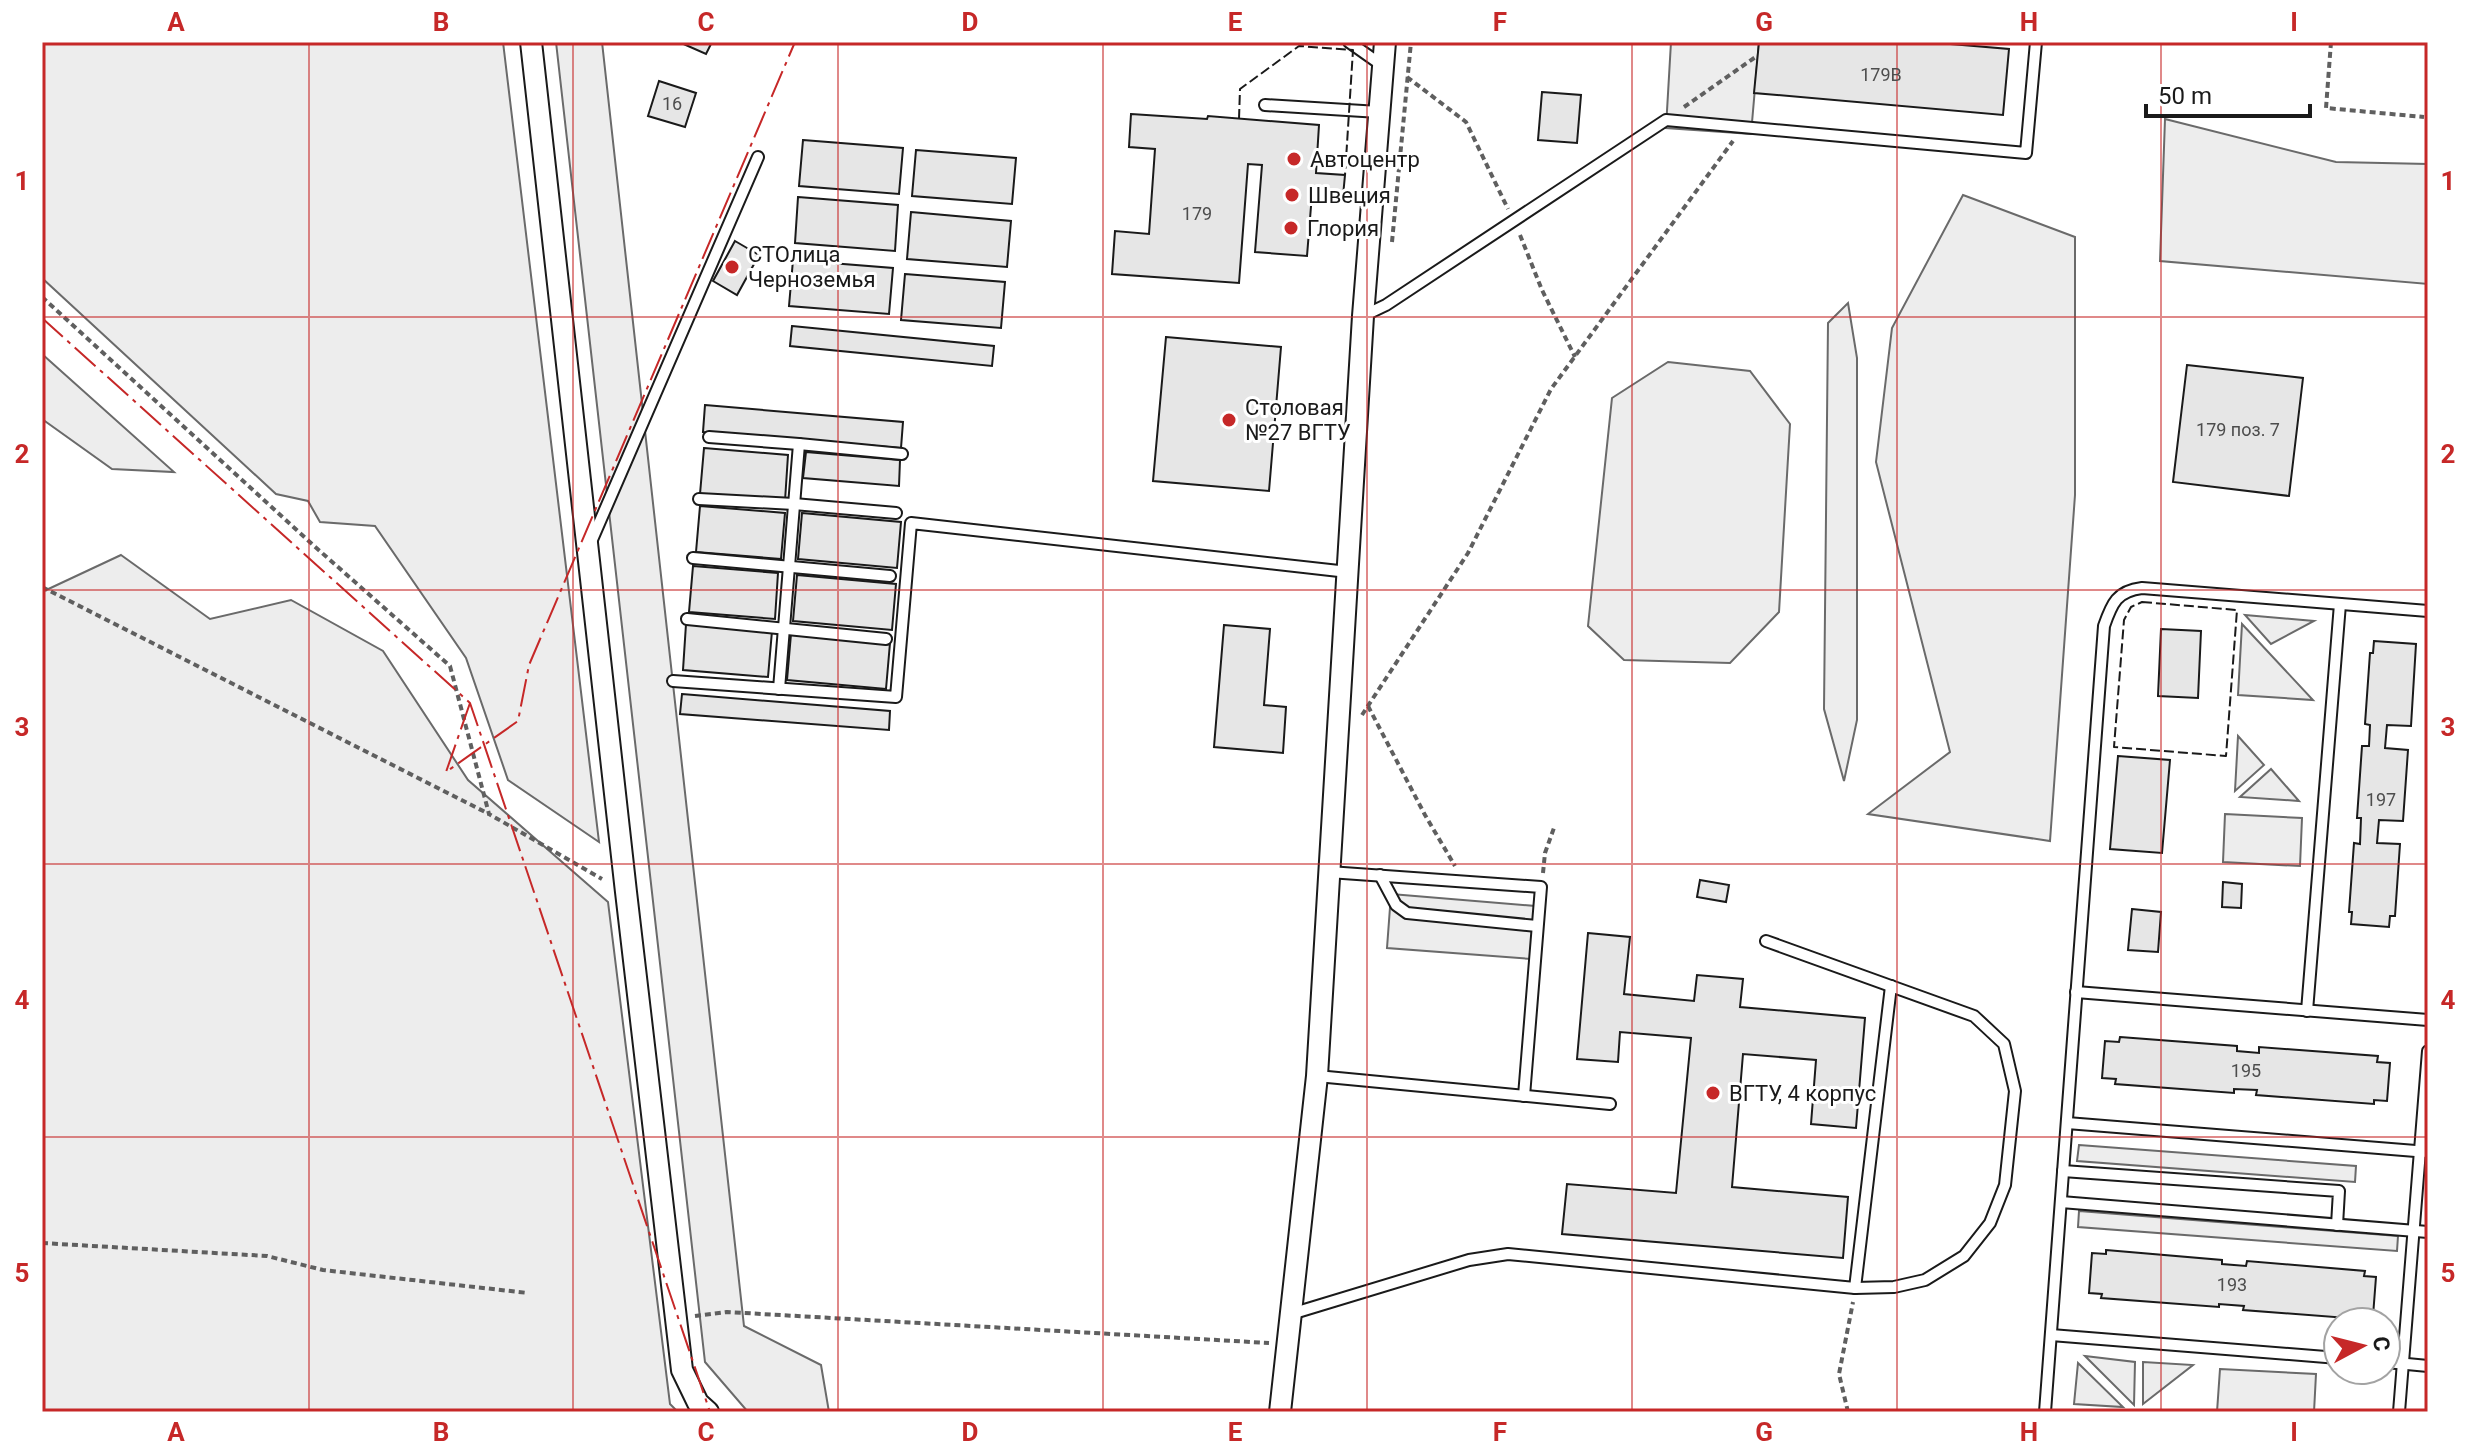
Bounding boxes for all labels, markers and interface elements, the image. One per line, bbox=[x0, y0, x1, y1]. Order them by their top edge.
text: A bbox=[167, 7, 185, 37]
text: B bbox=[433, 7, 449, 37]
text: C bbox=[697, 7, 715, 37]
text: D bbox=[962, 7, 978, 37]
text: E bbox=[1228, 7, 1243, 37]
text: F bbox=[1493, 7, 1507, 37]
text: G bbox=[1755, 7, 1773, 37]
text: H bbox=[2020, 7, 2038, 37]
text: I bbox=[2290, 7, 2298, 37]
house number: 179В bbox=[1860, 64, 1902, 85]
scale bar bbox=[2146, 68, 2310, 118]
text: 50 m bbox=[2158, 82, 2212, 110]
house number: 16 bbox=[662, 93, 682, 114]
place label: Автоцентр bbox=[1310, 147, 1420, 172]
marker: Автоцентр bbox=[1285, 150, 1303, 168]
text: 1 bbox=[15, 166, 29, 196]
text: 1 bbox=[2441, 166, 2455, 196]
place label: Швеция bbox=[1308, 183, 1391, 208]
marker: Швеция bbox=[1283, 186, 1301, 204]
house number: 179 bbox=[1182, 203, 1212, 224]
place label: Глория bbox=[1307, 216, 1379, 241]
marker: Глория bbox=[1282, 219, 1300, 237]
place label: СТОлица Черноземья bbox=[748, 242, 876, 292]
marker: СТОлица Черноземья bbox=[723, 258, 741, 276]
place label: Столовая №27 ВГТУ bbox=[1245, 395, 1351, 445]
marker: Столовая №27 ВГТУ bbox=[1220, 411, 1238, 429]
house number: 179 поз. 7 bbox=[2196, 419, 2280, 440]
text: 2 bbox=[15, 439, 29, 469]
text: 2 bbox=[2441, 439, 2455, 469]
text: 3 bbox=[15, 712, 29, 742]
text: 3 bbox=[2441, 712, 2455, 742]
house number: 197 bbox=[2366, 789, 2396, 810]
text: 4 bbox=[15, 985, 30, 1015]
text: 4 bbox=[2441, 985, 2456, 1015]
house number: 195 bbox=[2231, 1060, 2261, 1081]
place label: ВГТУ, 4 корпус bbox=[1729, 1081, 1876, 1106]
marker: ВГТУ, 4 корпус bbox=[1704, 1084, 1722, 1102]
text: 5 bbox=[15, 1258, 29, 1288]
text: 5 bbox=[2441, 1258, 2455, 1288]
house number: 193 bbox=[2217, 1274, 2247, 1295]
north arrow bbox=[2322, 1306, 2402, 1386]
text: С bbox=[2368, 1335, 2395, 1352]
text: A bbox=[167, 1417, 185, 1447]
text: B bbox=[433, 1417, 449, 1447]
text: C bbox=[697, 1417, 715, 1447]
text: D bbox=[962, 1417, 978, 1447]
text: E bbox=[1228, 1417, 1243, 1447]
text: F bbox=[1493, 1417, 1507, 1447]
text: G bbox=[1755, 1417, 1773, 1447]
text: H bbox=[2020, 1417, 2038, 1447]
text: I bbox=[2290, 1417, 2298, 1447]

